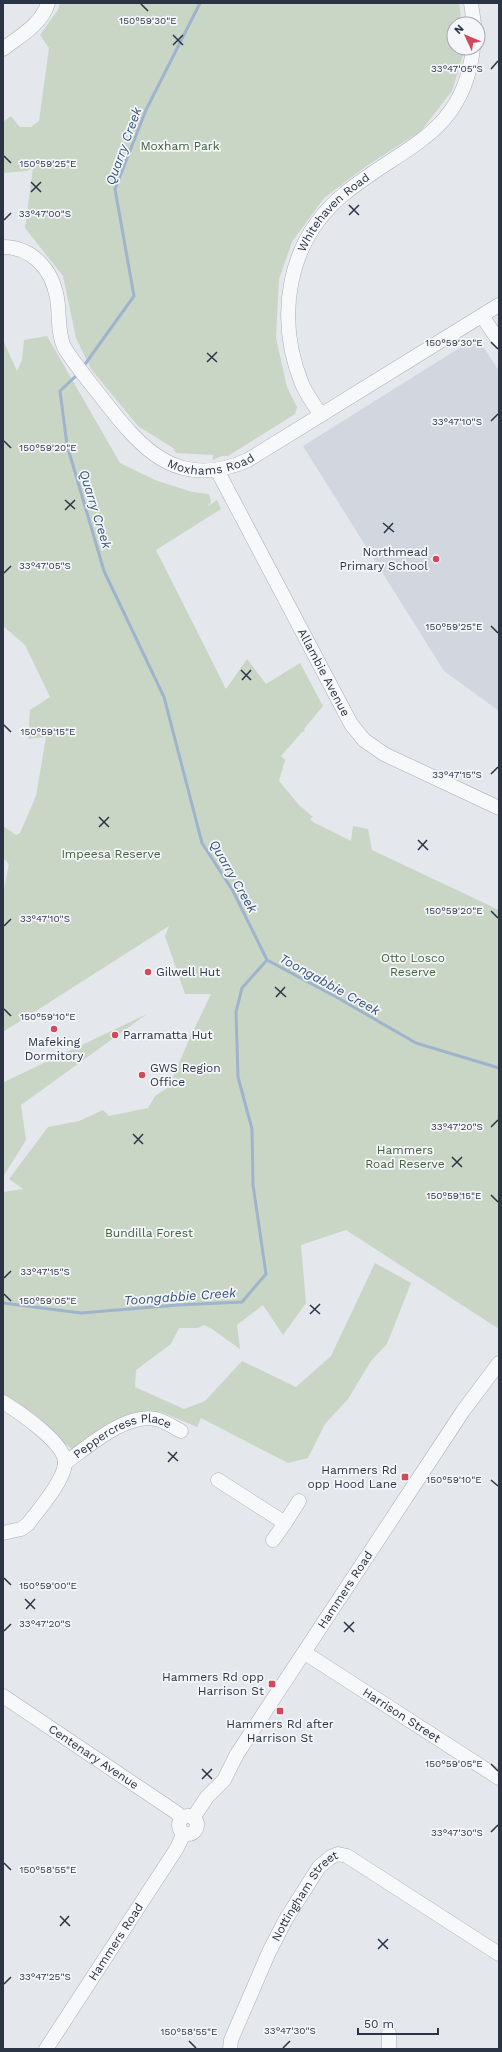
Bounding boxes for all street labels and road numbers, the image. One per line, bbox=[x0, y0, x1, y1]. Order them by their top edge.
street label: Whitehaven Road bbox=[295, 170, 372, 254]
street label: Moxhams Road bbox=[165, 451, 257, 478]
street label: Allambie Avenue bbox=[295, 626, 353, 719]
street label: Peppercress Place bbox=[71, 1411, 174, 1461]
street label: Hammers Road bbox=[315, 1548, 376, 1631]
street label: Harrison Street bbox=[360, 1685, 443, 1745]
street label: Centenary Avenue bbox=[46, 1722, 141, 1792]
street label: Nottingham Street bbox=[269, 1848, 340, 1944]
street label: Hammers Road bbox=[86, 1900, 146, 1983]

